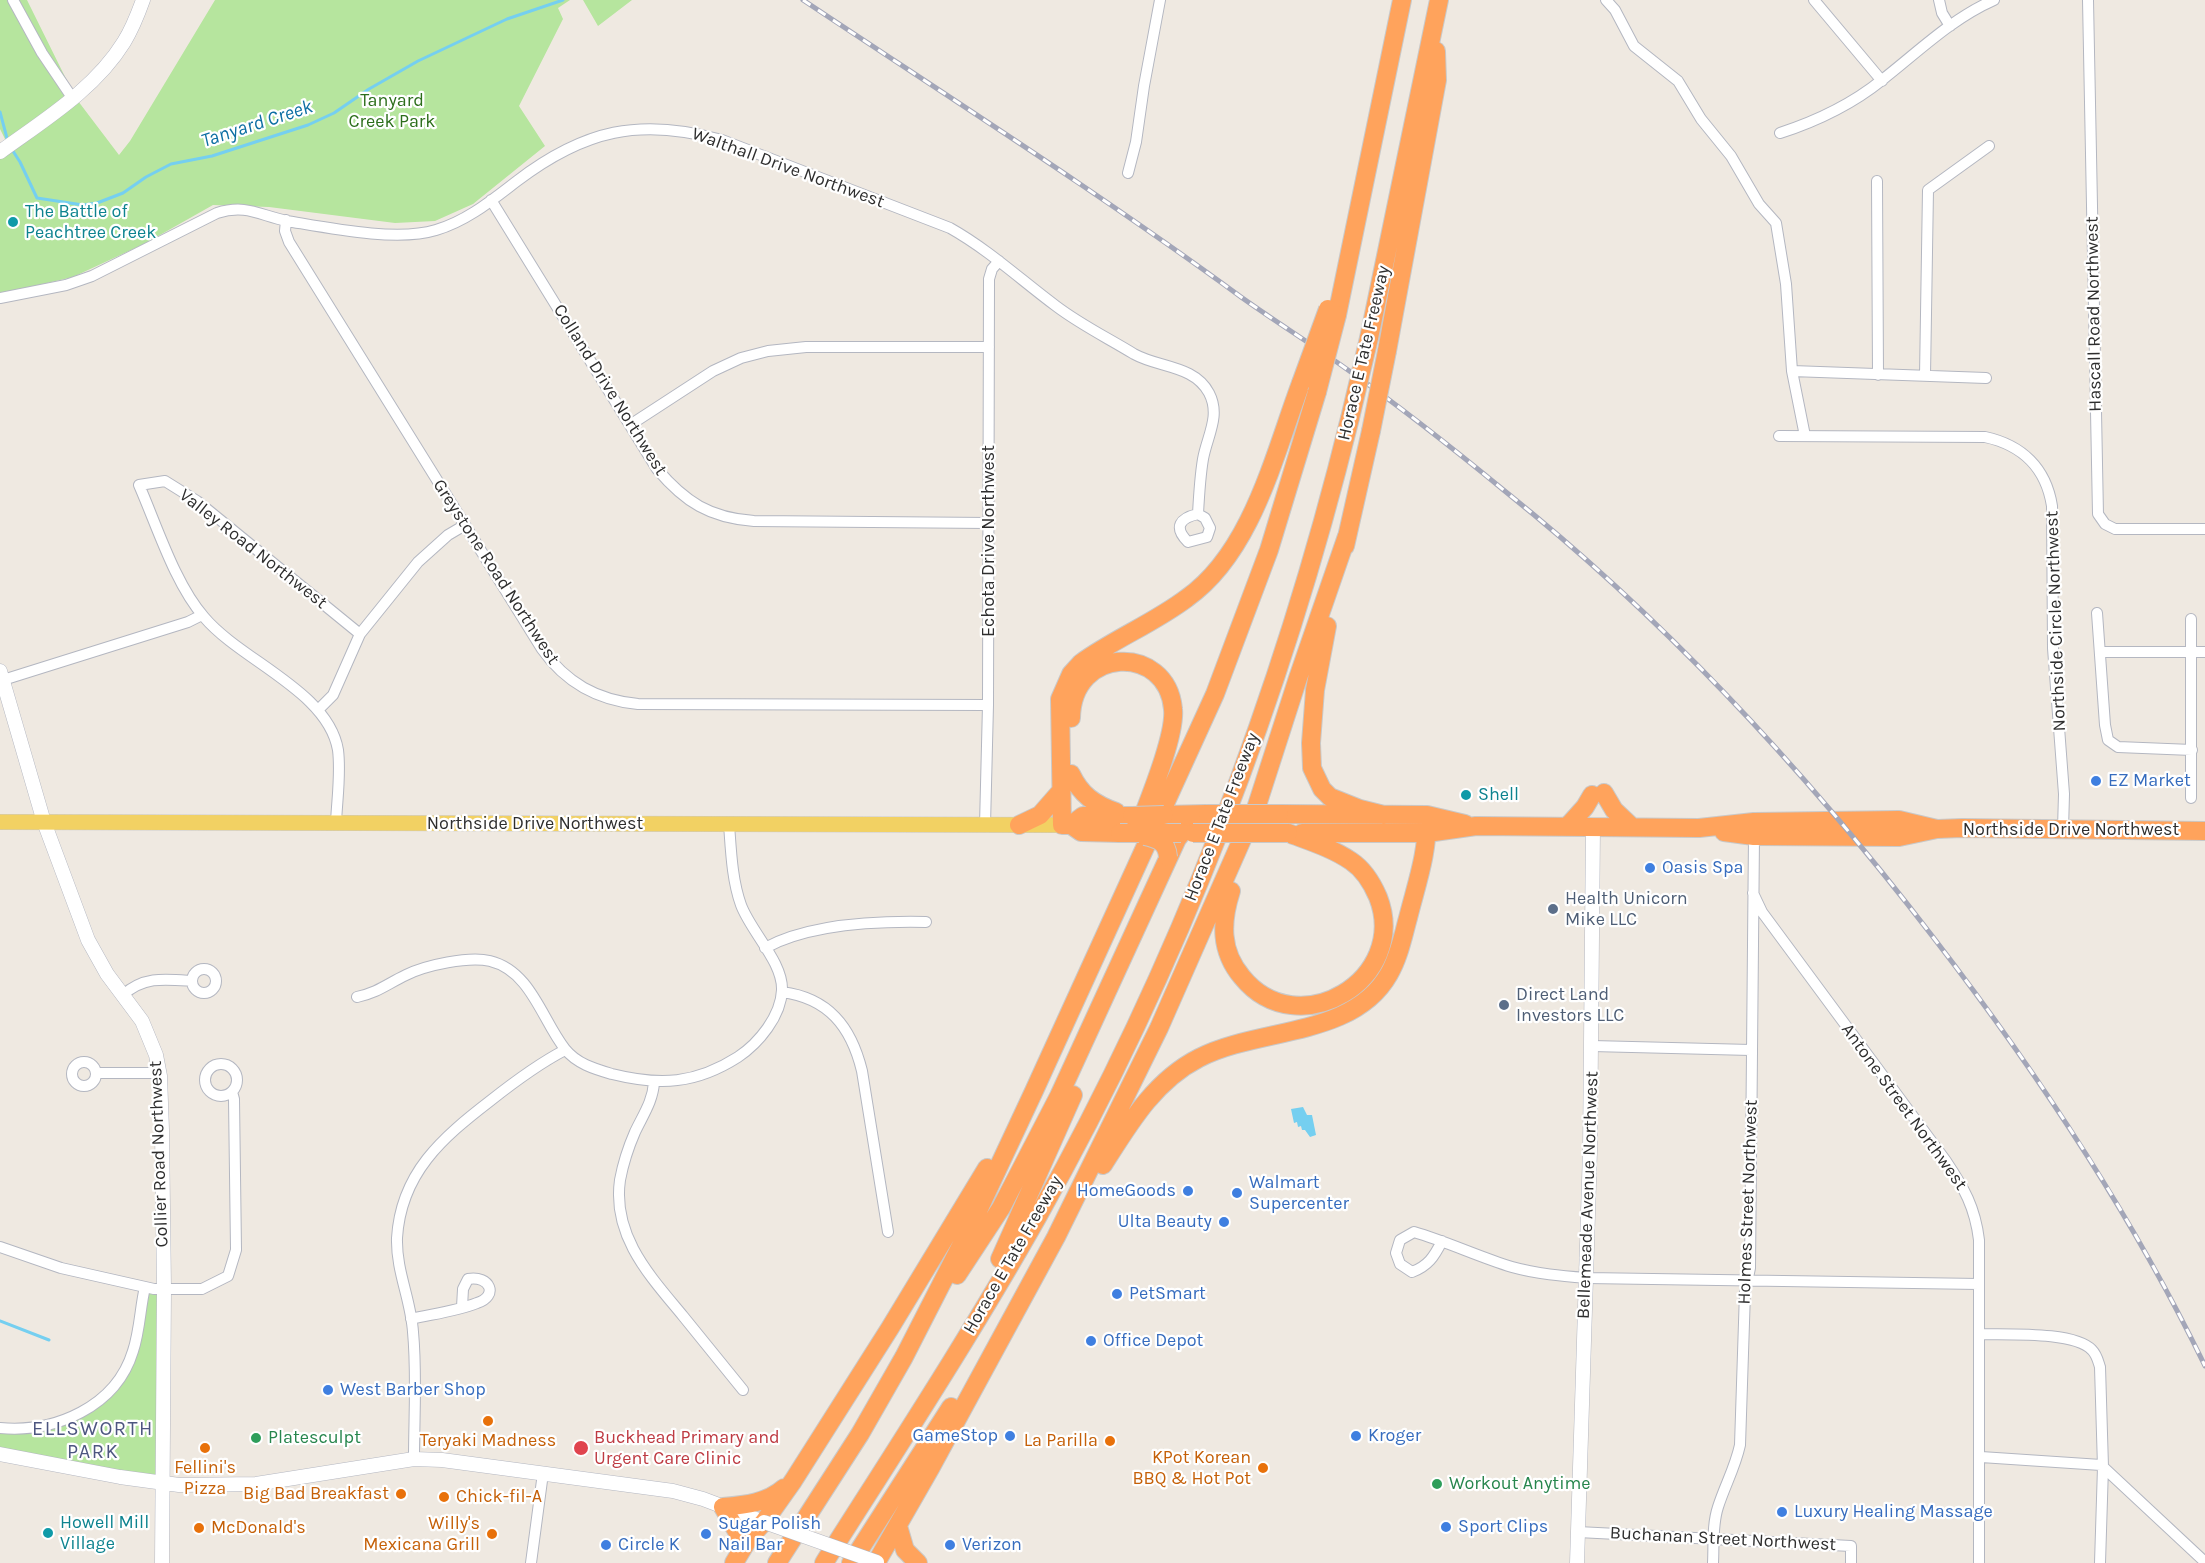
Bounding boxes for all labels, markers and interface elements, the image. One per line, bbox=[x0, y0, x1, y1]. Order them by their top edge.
park label: Tanyard Creek Park bbox=[349, 90, 435, 132]
water label: Tanyard Creek bbox=[198, 95, 316, 153]
street label: Walthall Drive Northwest bbox=[689, 123, 887, 213]
place label: The Battle of Peachtree Creek bbox=[25, 201, 156, 244]
marker: The Battle of Peachtree Creek bbox=[6, 215, 20, 229]
street label: Hascall Road Northwest bbox=[2081, 216, 2107, 412]
street label: Horace E Tate Freeway bbox=[1333, 263, 1395, 443]
street label: Colland Drive Northwest bbox=[548, 300, 672, 480]
street label: Echota Drive Northwest bbox=[978, 445, 1000, 637]
street label: Greystone Road Northwest bbox=[428, 475, 564, 669]
street label: Valley Road Northwest bbox=[175, 484, 331, 614]
street label: Northside Circle Northwest bbox=[2041, 510, 2071, 732]
street label: Horace E Tate Freeway bbox=[1180, 730, 1264, 904]
place label: EZ Market bbox=[2108, 770, 2191, 792]
marker: EZ Market bbox=[2089, 774, 2103, 788]
place label: Shell bbox=[1478, 784, 1519, 806]
marker: Shell bbox=[1459, 788, 1473, 802]
street label: Northside Drive Northwest bbox=[427, 813, 643, 835]
street label: Northside Drive Northwest bbox=[1963, 819, 2179, 841]
place label: Oasis Spa bbox=[1662, 857, 1743, 879]
marker: Oasis Spa bbox=[1643, 861, 1657, 875]
place label: Health Unicorn Mike LLC bbox=[1565, 888, 1688, 930]
marker: Health Unicorn Mike LLC bbox=[1546, 902, 1560, 916]
place label: Direct Land Investors LLC bbox=[1516, 984, 1624, 1026]
marker: Direct Land Investors LLC bbox=[1497, 998, 1511, 1012]
street label: Antone Street Northwest bbox=[1836, 1019, 1972, 1195]
street label: Collier Road Northwest bbox=[145, 1060, 173, 1248]
street label: Bellemeade Avenue Northwest bbox=[1573, 1071, 1603, 1319]
street label: Holmes Street Northwest bbox=[1734, 1099, 1762, 1305]
street label: Horace E Tate Freeway bbox=[959, 1172, 1067, 1338]
place label: Walmart Supercenter bbox=[1249, 1172, 1349, 1214]
place label: HomeGoods bbox=[1077, 1180, 1176, 1202]
marker: HomeGoods bbox=[1181, 1184, 1195, 1198]
marker: Walmart Supercenter bbox=[1230, 1186, 1244, 1200]
place label: Ulta Beauty bbox=[1118, 1211, 1212, 1233]
marker: Ulta Beauty bbox=[1217, 1215, 1231, 1229]
place label: PetSmart bbox=[1129, 1283, 1206, 1305]
marker: PetSmart bbox=[1110, 1287, 1124, 1301]
place label: Office Depot bbox=[1103, 1330, 1203, 1352]
marker: Office Depot bbox=[1084, 1334, 1098, 1348]
place label: West Barber Shop bbox=[340, 1379, 486, 1401]
marker: West Barber Shop bbox=[321, 1383, 335, 1397]
marker: Teryaki Madness bbox=[481, 1414, 495, 1428]
district label: ELLSWORTH PARK bbox=[32, 1417, 154, 1464]
place label: GameStop bbox=[912, 1425, 998, 1447]
place label: Kroger bbox=[1368, 1425, 1421, 1447]
place label: Platesculpt bbox=[268, 1427, 361, 1449]
place label: Buckhead Primary and Urgent Care Clinic bbox=[594, 1427, 780, 1470]
marker: GameStop bbox=[1003, 1429, 1017, 1443]
marker: Kroger bbox=[1349, 1429, 1363, 1443]
place label: Teryaki Madness bbox=[420, 1430, 556, 1452]
place label: La Parilla bbox=[1024, 1430, 1098, 1452]
marker: Platesculpt bbox=[249, 1431, 263, 1445]
marker: La Parilla bbox=[1103, 1434, 1117, 1448]
marker: Buckhead Primary and Urgent Care Clinic bbox=[572, 1439, 590, 1457]
marker: Fellini's Pizza bbox=[198, 1441, 212, 1455]
place label: KPot Korean BBQ & Hot Pot bbox=[1132, 1447, 1251, 1490]
place label: Fellini's Pizza bbox=[174, 1457, 236, 1500]
marker: KPot Korean BBQ & Hot Pot bbox=[1256, 1461, 1270, 1475]
place label: Workout Anytime bbox=[1449, 1473, 1591, 1495]
marker: Workout Anytime bbox=[1430, 1477, 1444, 1491]
place label: Big Bad Breakfast bbox=[243, 1483, 389, 1505]
place label: Chick-fil-A bbox=[456, 1486, 542, 1508]
marker: Big Bad Breakfast bbox=[394, 1487, 408, 1501]
marker: Chick-fil-A bbox=[437, 1490, 451, 1504]
place label: Luxury Healing Massage bbox=[1794, 1501, 1993, 1523]
marker: Luxury Healing Massage bbox=[1775, 1505, 1789, 1519]
place label: Howell Mill Village bbox=[60, 1512, 149, 1555]
place label: Willy's Mexicana Grill bbox=[363, 1513, 480, 1556]
place label: Sugar Polish Nail Bar bbox=[718, 1513, 821, 1556]
place label: Sport Clips bbox=[1458, 1516, 1548, 1538]
place label: McDonald's bbox=[211, 1517, 306, 1539]
marker: Sport Clips bbox=[1439, 1520, 1453, 1534]
marker: McDonald's bbox=[192, 1521, 206, 1535]
street label: Buchanan Street Northwest bbox=[1609, 1522, 1837, 1556]
marker: Howell Mill Village bbox=[41, 1526, 55, 1540]
marker: Willy's Mexicana Grill bbox=[485, 1527, 499, 1541]
marker: Sugar Polish Nail Bar bbox=[699, 1527, 713, 1541]
place label: Circle K bbox=[618, 1534, 680, 1556]
place label: Verizon bbox=[962, 1534, 1022, 1556]
marker: Circle K bbox=[599, 1538, 613, 1552]
marker: Verizon bbox=[943, 1538, 957, 1552]

